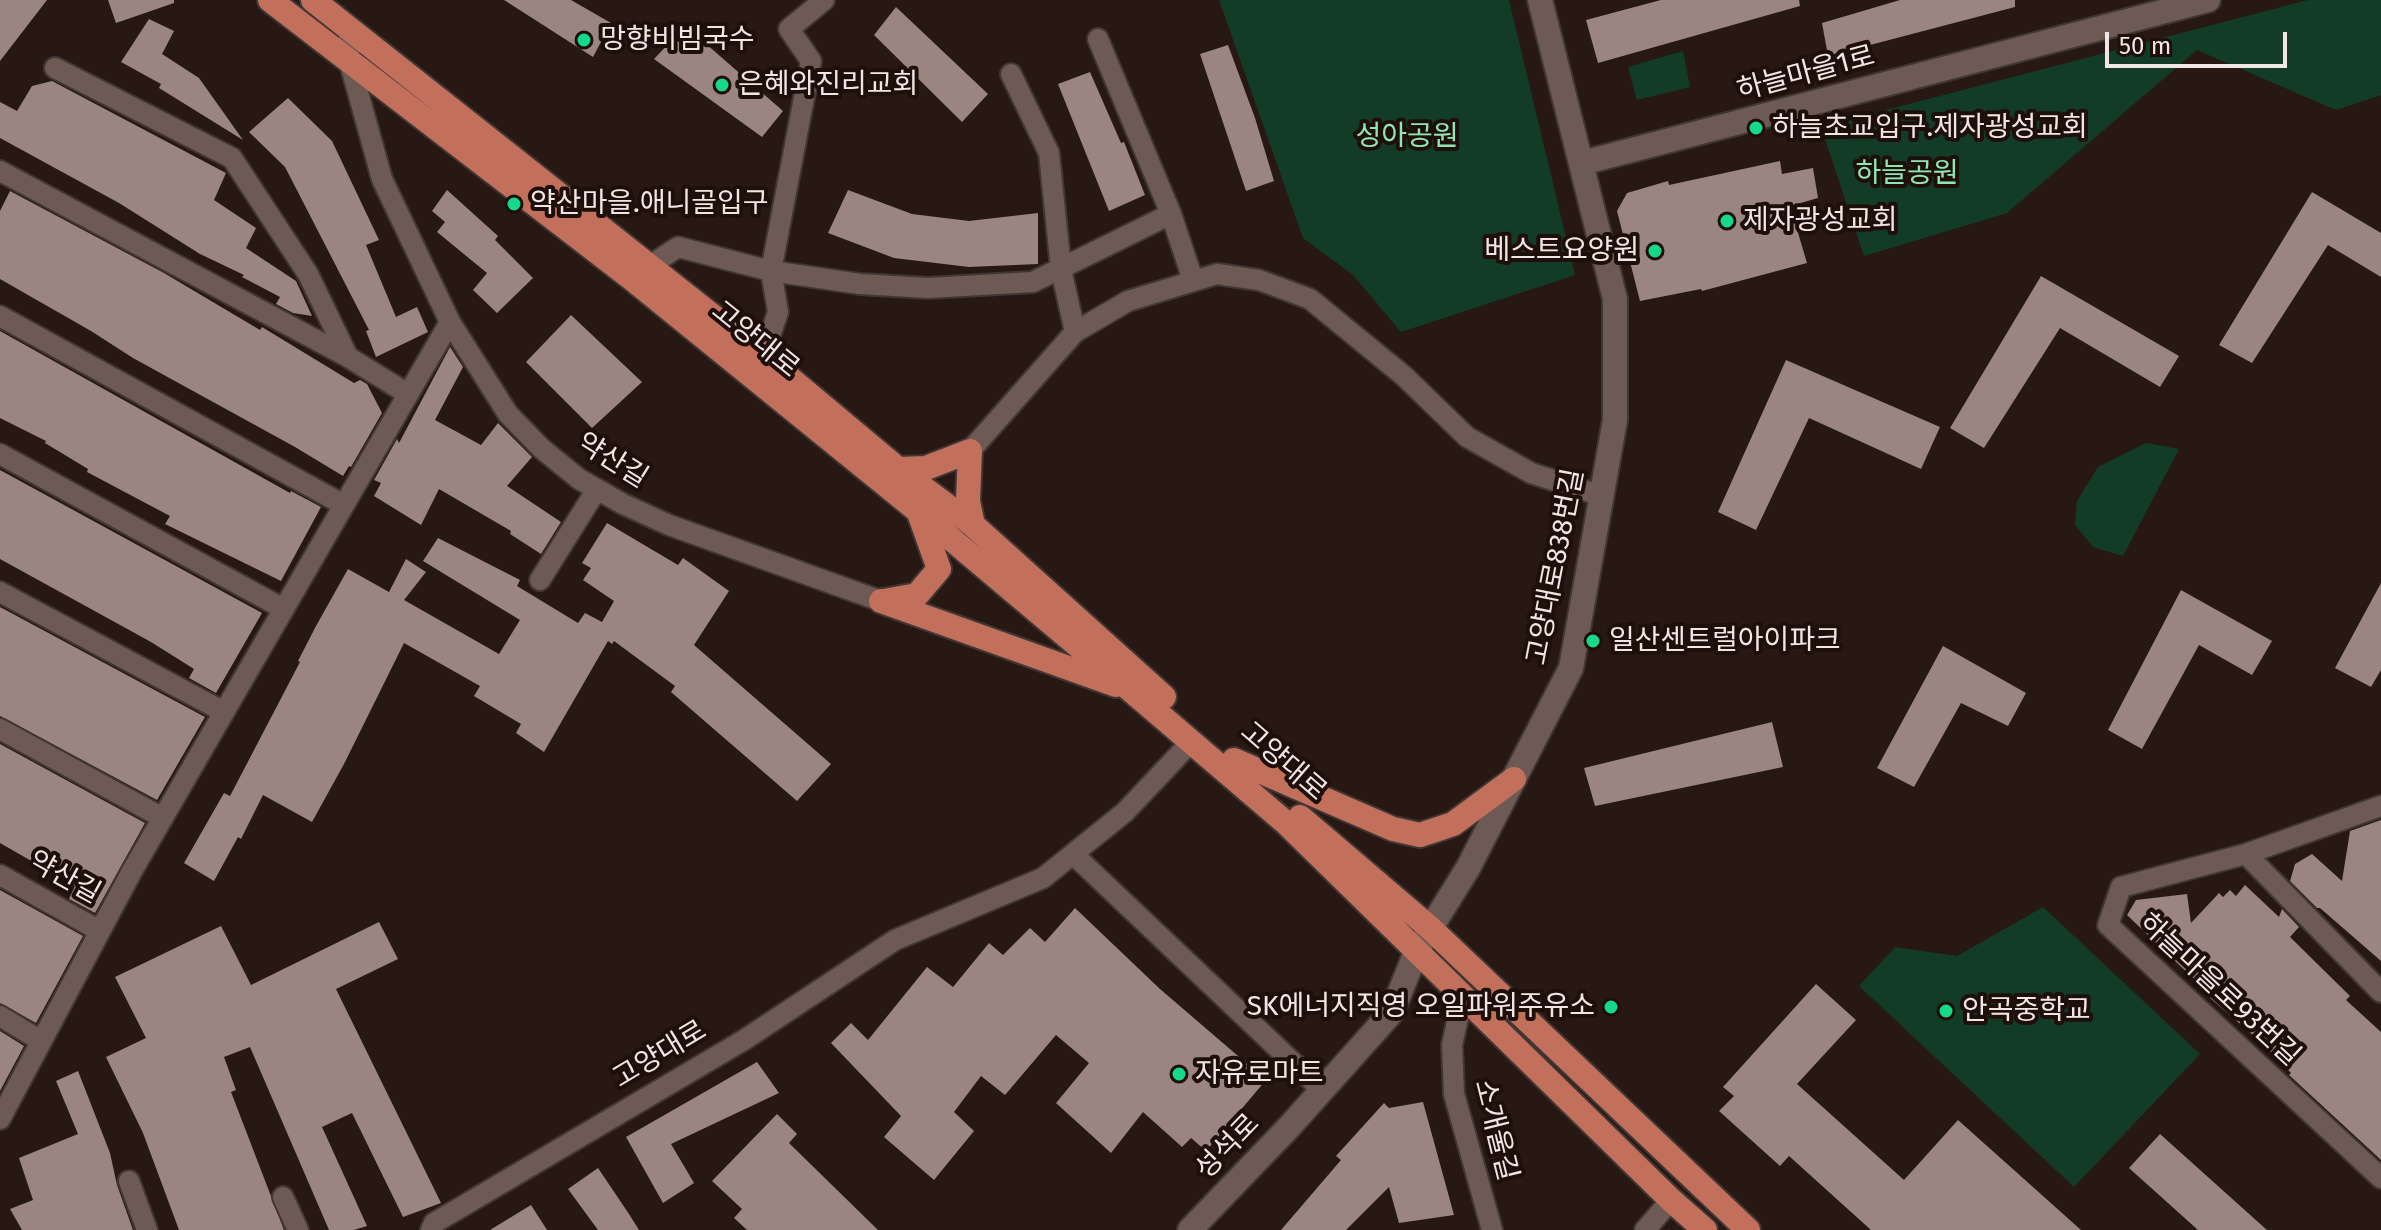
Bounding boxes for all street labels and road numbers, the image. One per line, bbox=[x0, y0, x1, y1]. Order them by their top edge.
street label: 하늘마을1로 bbox=[1734, 40, 1878, 108]
street label: 고양대로 bbox=[704, 295, 806, 385]
street label: 약산길 bbox=[570, 426, 654, 496]
street label: 고양대로838번길 bbox=[1520, 466, 1592, 668]
street label: 고양대로 bbox=[1233, 716, 1333, 808]
street label: 약산길 bbox=[22, 845, 106, 911]
street label: 하늘마을로93번길 bbox=[2131, 907, 2307, 1073]
street label: 고양대로 bbox=[607, 1014, 713, 1096]
street label: 소개울길 bbox=[1466, 1076, 1524, 1184]
street label: 성석로 bbox=[1189, 1108, 1267, 1186]

